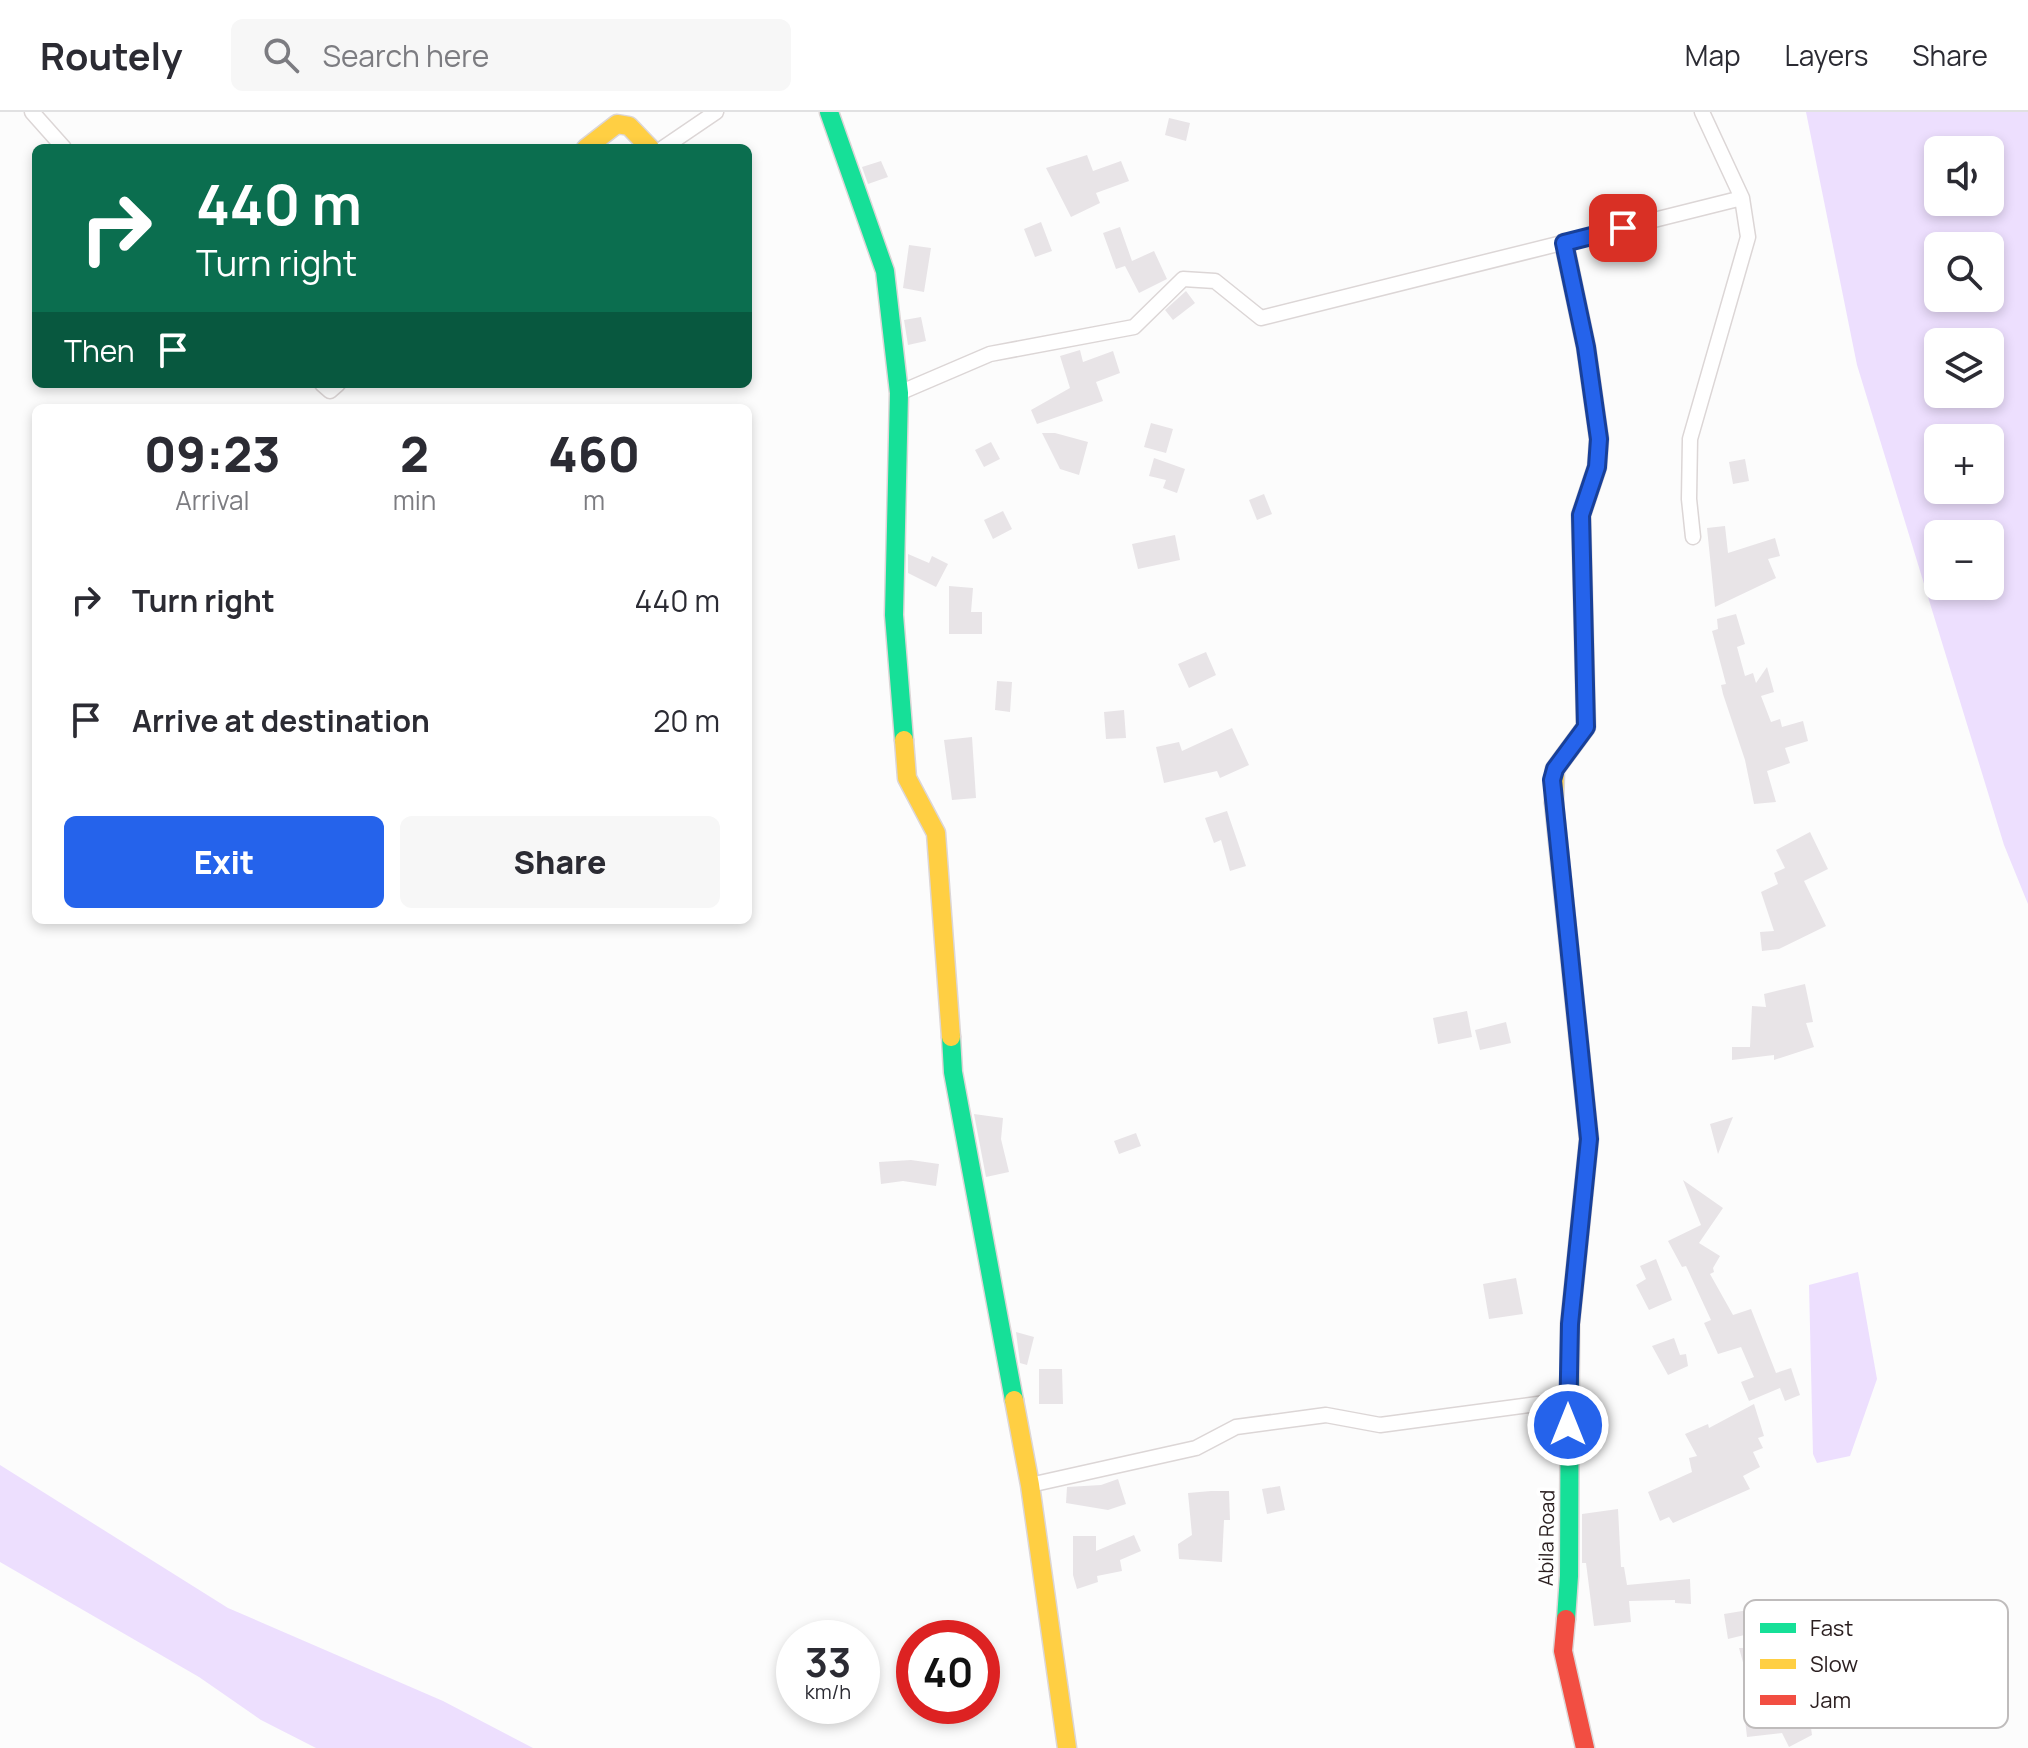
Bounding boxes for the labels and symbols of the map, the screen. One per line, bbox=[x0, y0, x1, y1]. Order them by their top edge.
pin bbox=[1589, 194, 1657, 262]
position arrow bbox=[1526, 1383, 1610, 1467]
street label: Abila Road bbox=[1532, 1490, 1560, 1586]
legend bbox=[1744, 1600, 2008, 1728]
text: Fast bbox=[1810, 1613, 1853, 1643]
speed limit sign: 40 bbox=[896, 1620, 1000, 1724]
text: Slow bbox=[1810, 1649, 1858, 1679]
text: Jam bbox=[1810, 1685, 1851, 1715]

